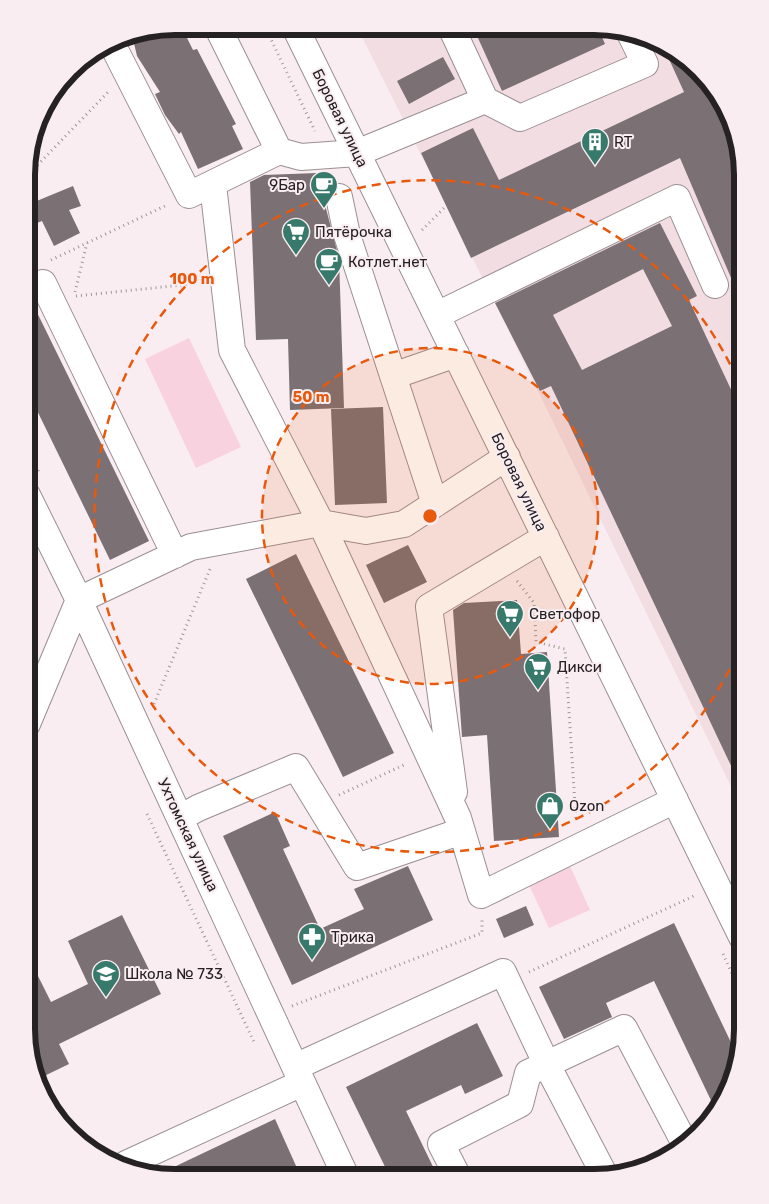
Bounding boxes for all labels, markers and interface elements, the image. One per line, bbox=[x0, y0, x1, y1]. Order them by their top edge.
street label: Боровая улица bbox=[308, 66, 372, 170]
building icon: RT bbox=[580, 127, 610, 166]
place label: RT bbox=[614, 133, 633, 151]
cafe icon: 9Бар bbox=[309, 170, 339, 209]
place label: 9Бар bbox=[269, 176, 305, 194]
supermarket icon: Пятёрочка bbox=[281, 217, 311, 256]
place label: Пятёрочка bbox=[315, 223, 392, 241]
cafe icon: Котлет.нет bbox=[314, 247, 344, 286]
place label: Котлет.нет bbox=[348, 253, 428, 271]
text: 100 m bbox=[170, 270, 214, 288]
text: 50 m bbox=[293, 388, 329, 406]
street label: Боровая улица bbox=[487, 430, 551, 534]
centre of rings bbox=[421, 507, 439, 525]
supermarket icon: Светофор bbox=[495, 599, 525, 638]
place label: Светофор bbox=[529, 605, 600, 623]
supermarket icon: Дикси bbox=[523, 652, 553, 691]
place label: Дикси bbox=[557, 658, 602, 676]
street label: Ухтомская улица bbox=[154, 775, 222, 895]
shop icon: Ozon bbox=[535, 791, 565, 830]
place label: Ozon bbox=[569, 797, 604, 815]
pharmacy icon: Трика bbox=[297, 922, 327, 961]
place label: Трика bbox=[331, 928, 374, 946]
school or university icon: Школа № 733 bbox=[91, 959, 121, 998]
place label: Школа № 733 bbox=[125, 965, 223, 983]

